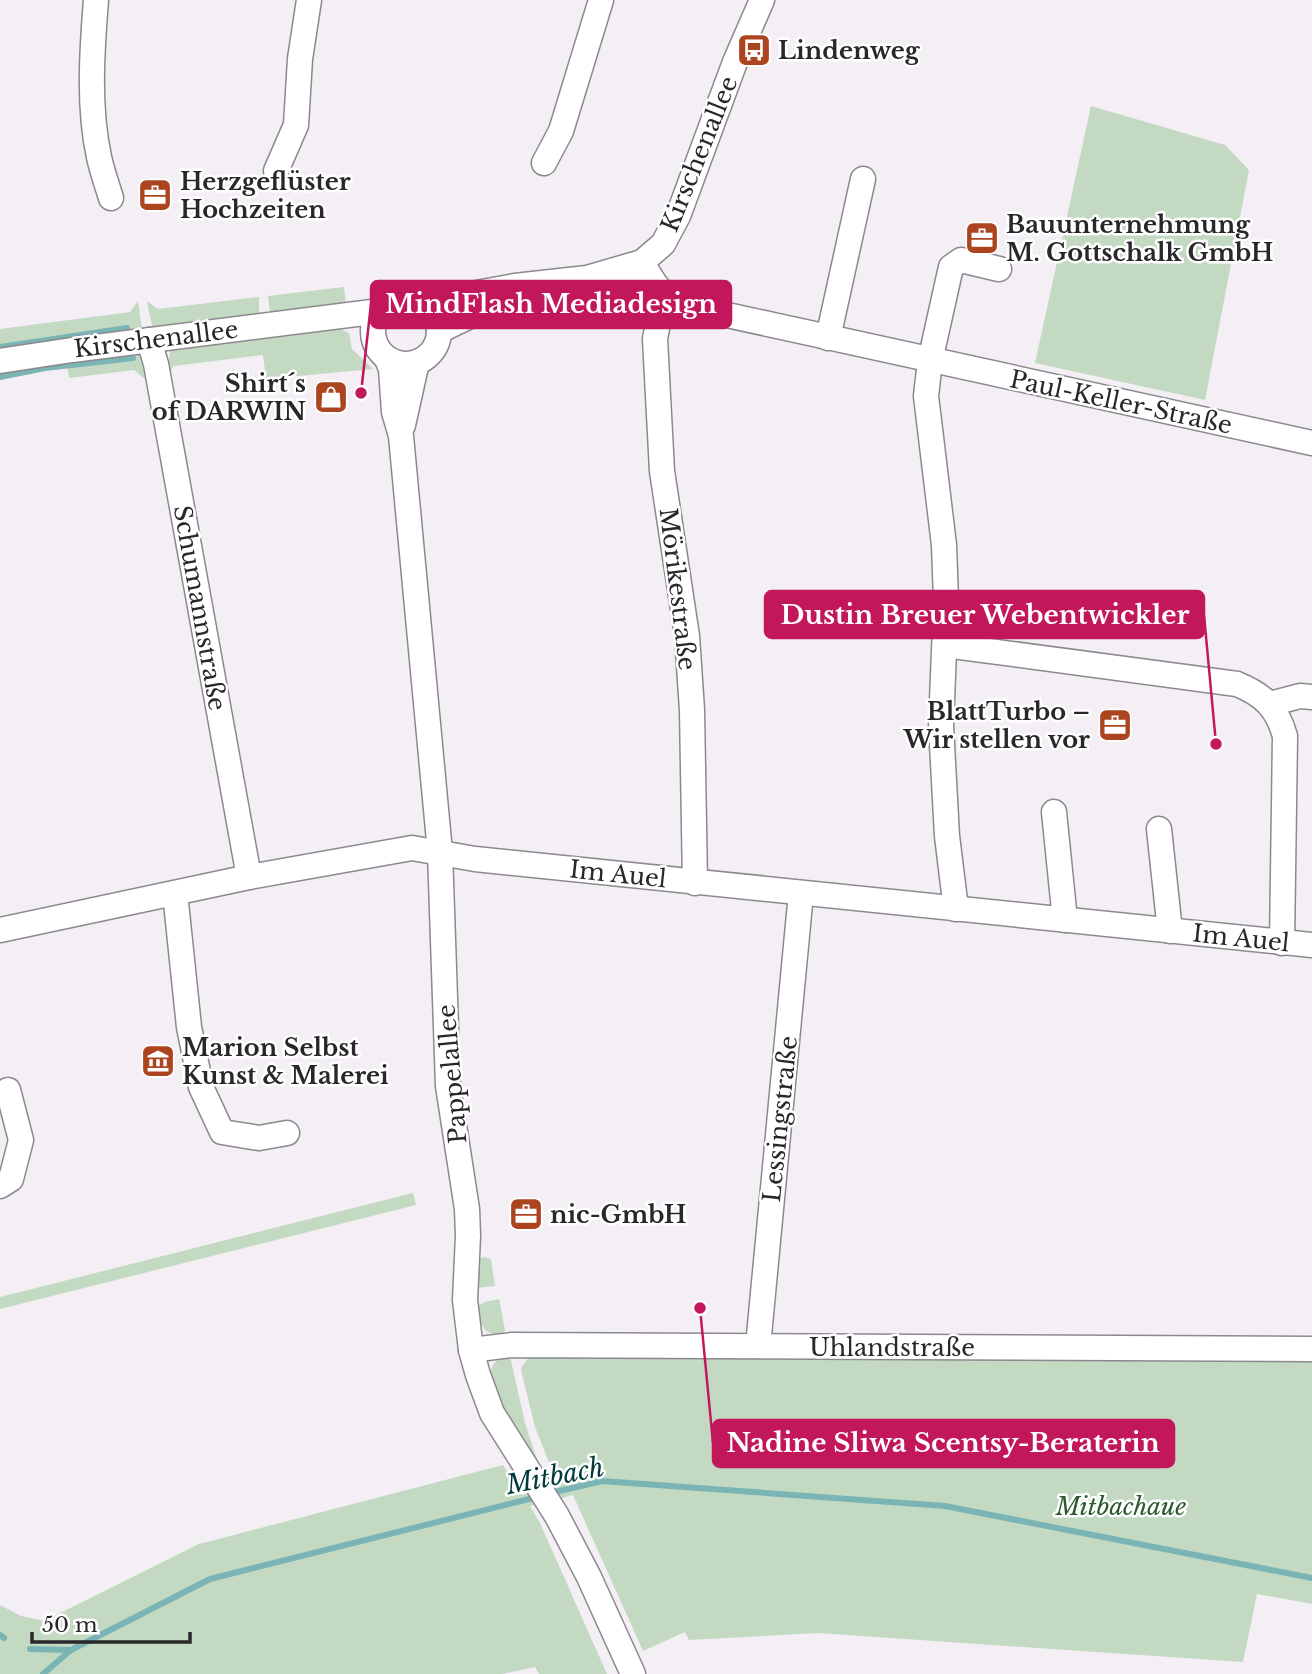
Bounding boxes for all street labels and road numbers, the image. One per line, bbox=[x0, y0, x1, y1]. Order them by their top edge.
street label: Kirschenallee bbox=[655, 72, 743, 236]
street label: Kirschenallee bbox=[72, 315, 240, 363]
street label: Paul-Keller-Straße bbox=[1007, 364, 1235, 440]
street label: Schumannstraße bbox=[168, 503, 232, 713]
street label: Mörikestraße bbox=[654, 506, 702, 672]
street label: Im Auel bbox=[568, 854, 668, 894]
street label: Im Auel bbox=[1191, 918, 1291, 958]
street label: Pappelallee bbox=[431, 1003, 473, 1145]
street label: Lessingstraße bbox=[757, 1034, 803, 1204]
street label: Uhlandstraße bbox=[809, 1333, 975, 1362]

